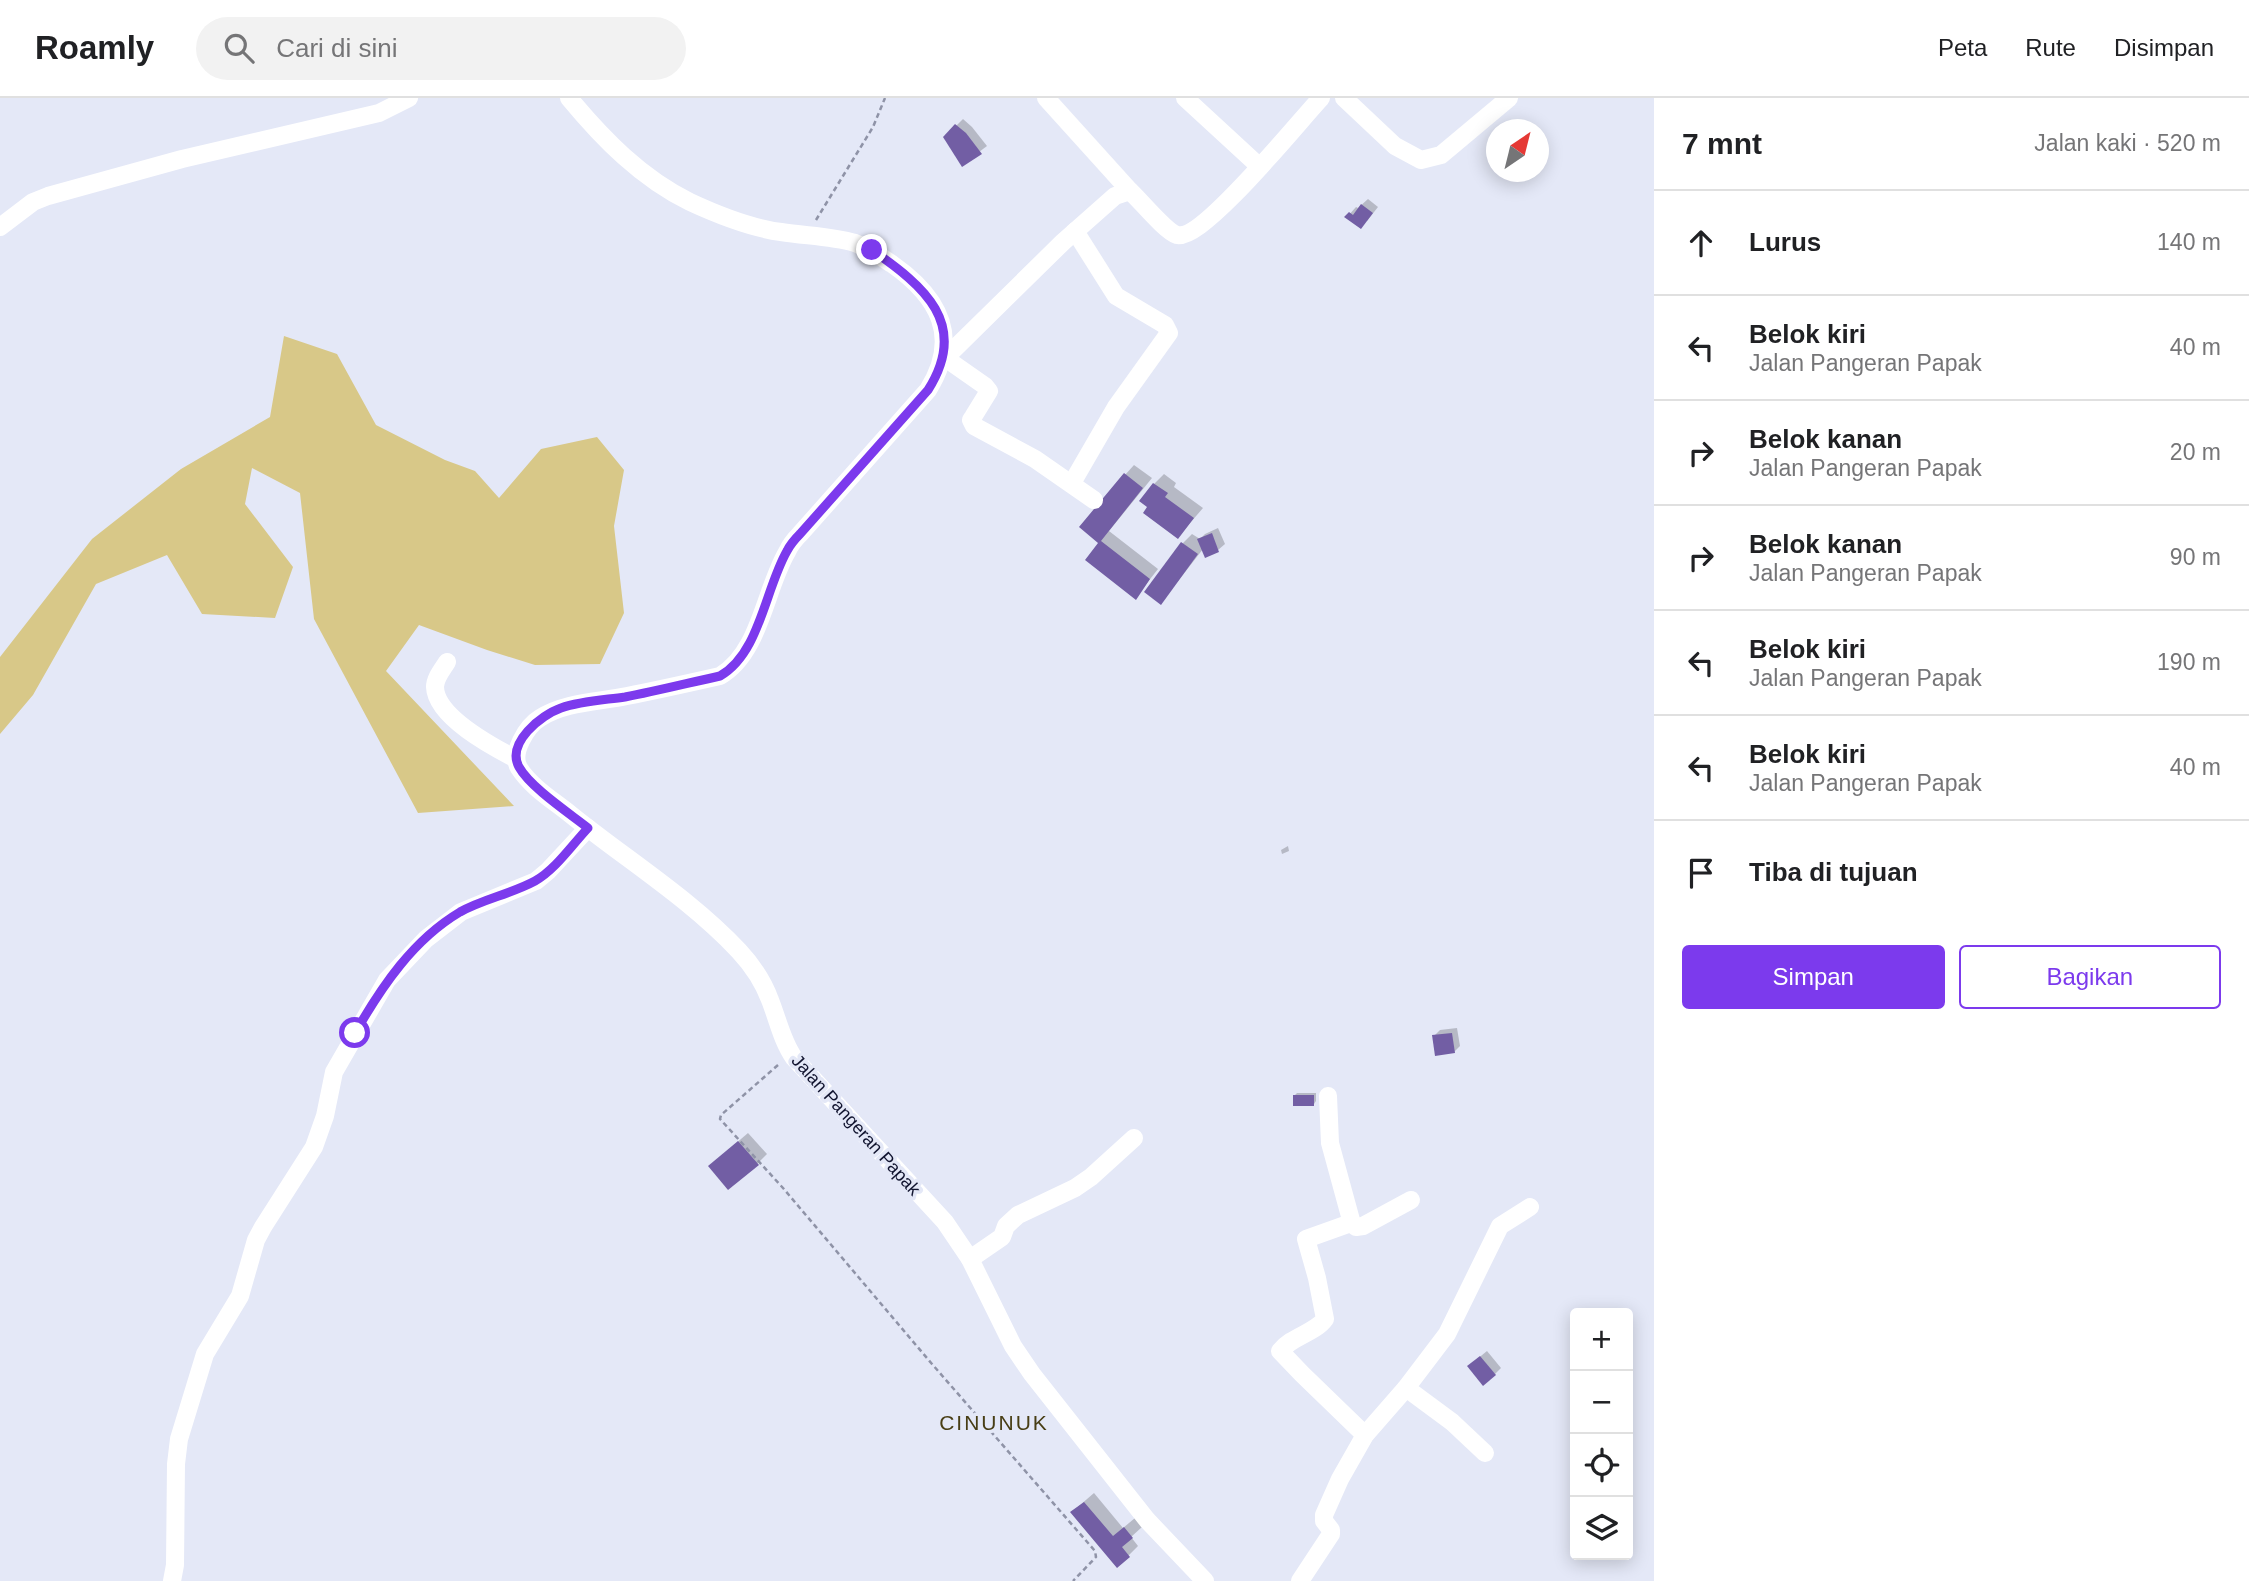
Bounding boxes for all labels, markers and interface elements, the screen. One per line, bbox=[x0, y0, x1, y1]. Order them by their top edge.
search box bbox=[196, 17, 686, 80]
text: Roamly bbox=[35, 29, 154, 66]
icon: search bbox=[220, 29, 258, 67]
text: Cari di sini bbox=[276, 33, 398, 63]
text: Peta bbox=[1938, 34, 1987, 61]
text: Rute bbox=[2025, 34, 2076, 61]
text: Disimpan bbox=[2114, 34, 2214, 61]
north arrow bbox=[1486, 119, 1549, 182]
text: 7 mnt bbox=[1682, 127, 1762, 160]
text: Jalan kaki · 520 m bbox=[2034, 130, 2221, 156]
icon: ahead bbox=[1682, 224, 1720, 262]
text: Lurus bbox=[1749, 227, 1821, 257]
text: 140 m bbox=[2157, 229, 2221, 255]
route end bbox=[856, 234, 887, 265]
text: Belok kiri bbox=[1749, 319, 1866, 349]
icon: left bbox=[1682, 329, 1720, 367]
text: 40 m bbox=[2170, 334, 2221, 360]
text: Jalan Pangeran Papak bbox=[1749, 350, 1982, 376]
text: Belok kanan bbox=[1749, 424, 1902, 454]
icon: right bbox=[1682, 434, 1720, 472]
text: 20 m bbox=[2170, 439, 2221, 465]
text: Jalan Pangeran Papak bbox=[1749, 455, 1982, 481]
text: Belok kanan bbox=[1749, 529, 1902, 559]
icon: right bbox=[1682, 539, 1720, 577]
text: 90 m bbox=[2170, 544, 2221, 570]
text: Jalan Pangeran Papak bbox=[1749, 560, 1982, 586]
text: Belok kiri bbox=[1749, 634, 1866, 664]
icon: left bbox=[1682, 644, 1720, 682]
text: 190 m bbox=[2157, 649, 2221, 675]
text: Jalan Pangeran Papak bbox=[1749, 665, 1982, 691]
text: Belok kiri bbox=[1749, 739, 1866, 769]
icon: left bbox=[1682, 749, 1720, 787]
text: 40 m bbox=[2170, 754, 2221, 780]
text: Jalan Pangeran Papak bbox=[1749, 770, 1982, 796]
icon: arrive bbox=[1682, 854, 1720, 892]
text: Tiba di tujuan bbox=[1749, 857, 1918, 887]
button: Simpan bbox=[1682, 945, 1945, 1009]
button: Bagikan bbox=[1959, 945, 2221, 1009]
route start bbox=[339, 1017, 370, 1048]
street label: Jalan Pangeran Papak bbox=[788, 1051, 925, 1200]
map controls bbox=[1570, 1308, 1633, 1560]
button: + bbox=[1570, 1308, 1633, 1371]
button: − bbox=[1570, 1371, 1633, 1434]
district label: CINUNUK bbox=[939, 1411, 1049, 1434]
button: locate bbox=[1570, 1434, 1633, 1497]
button: layers bbox=[1570, 1497, 1633, 1560]

